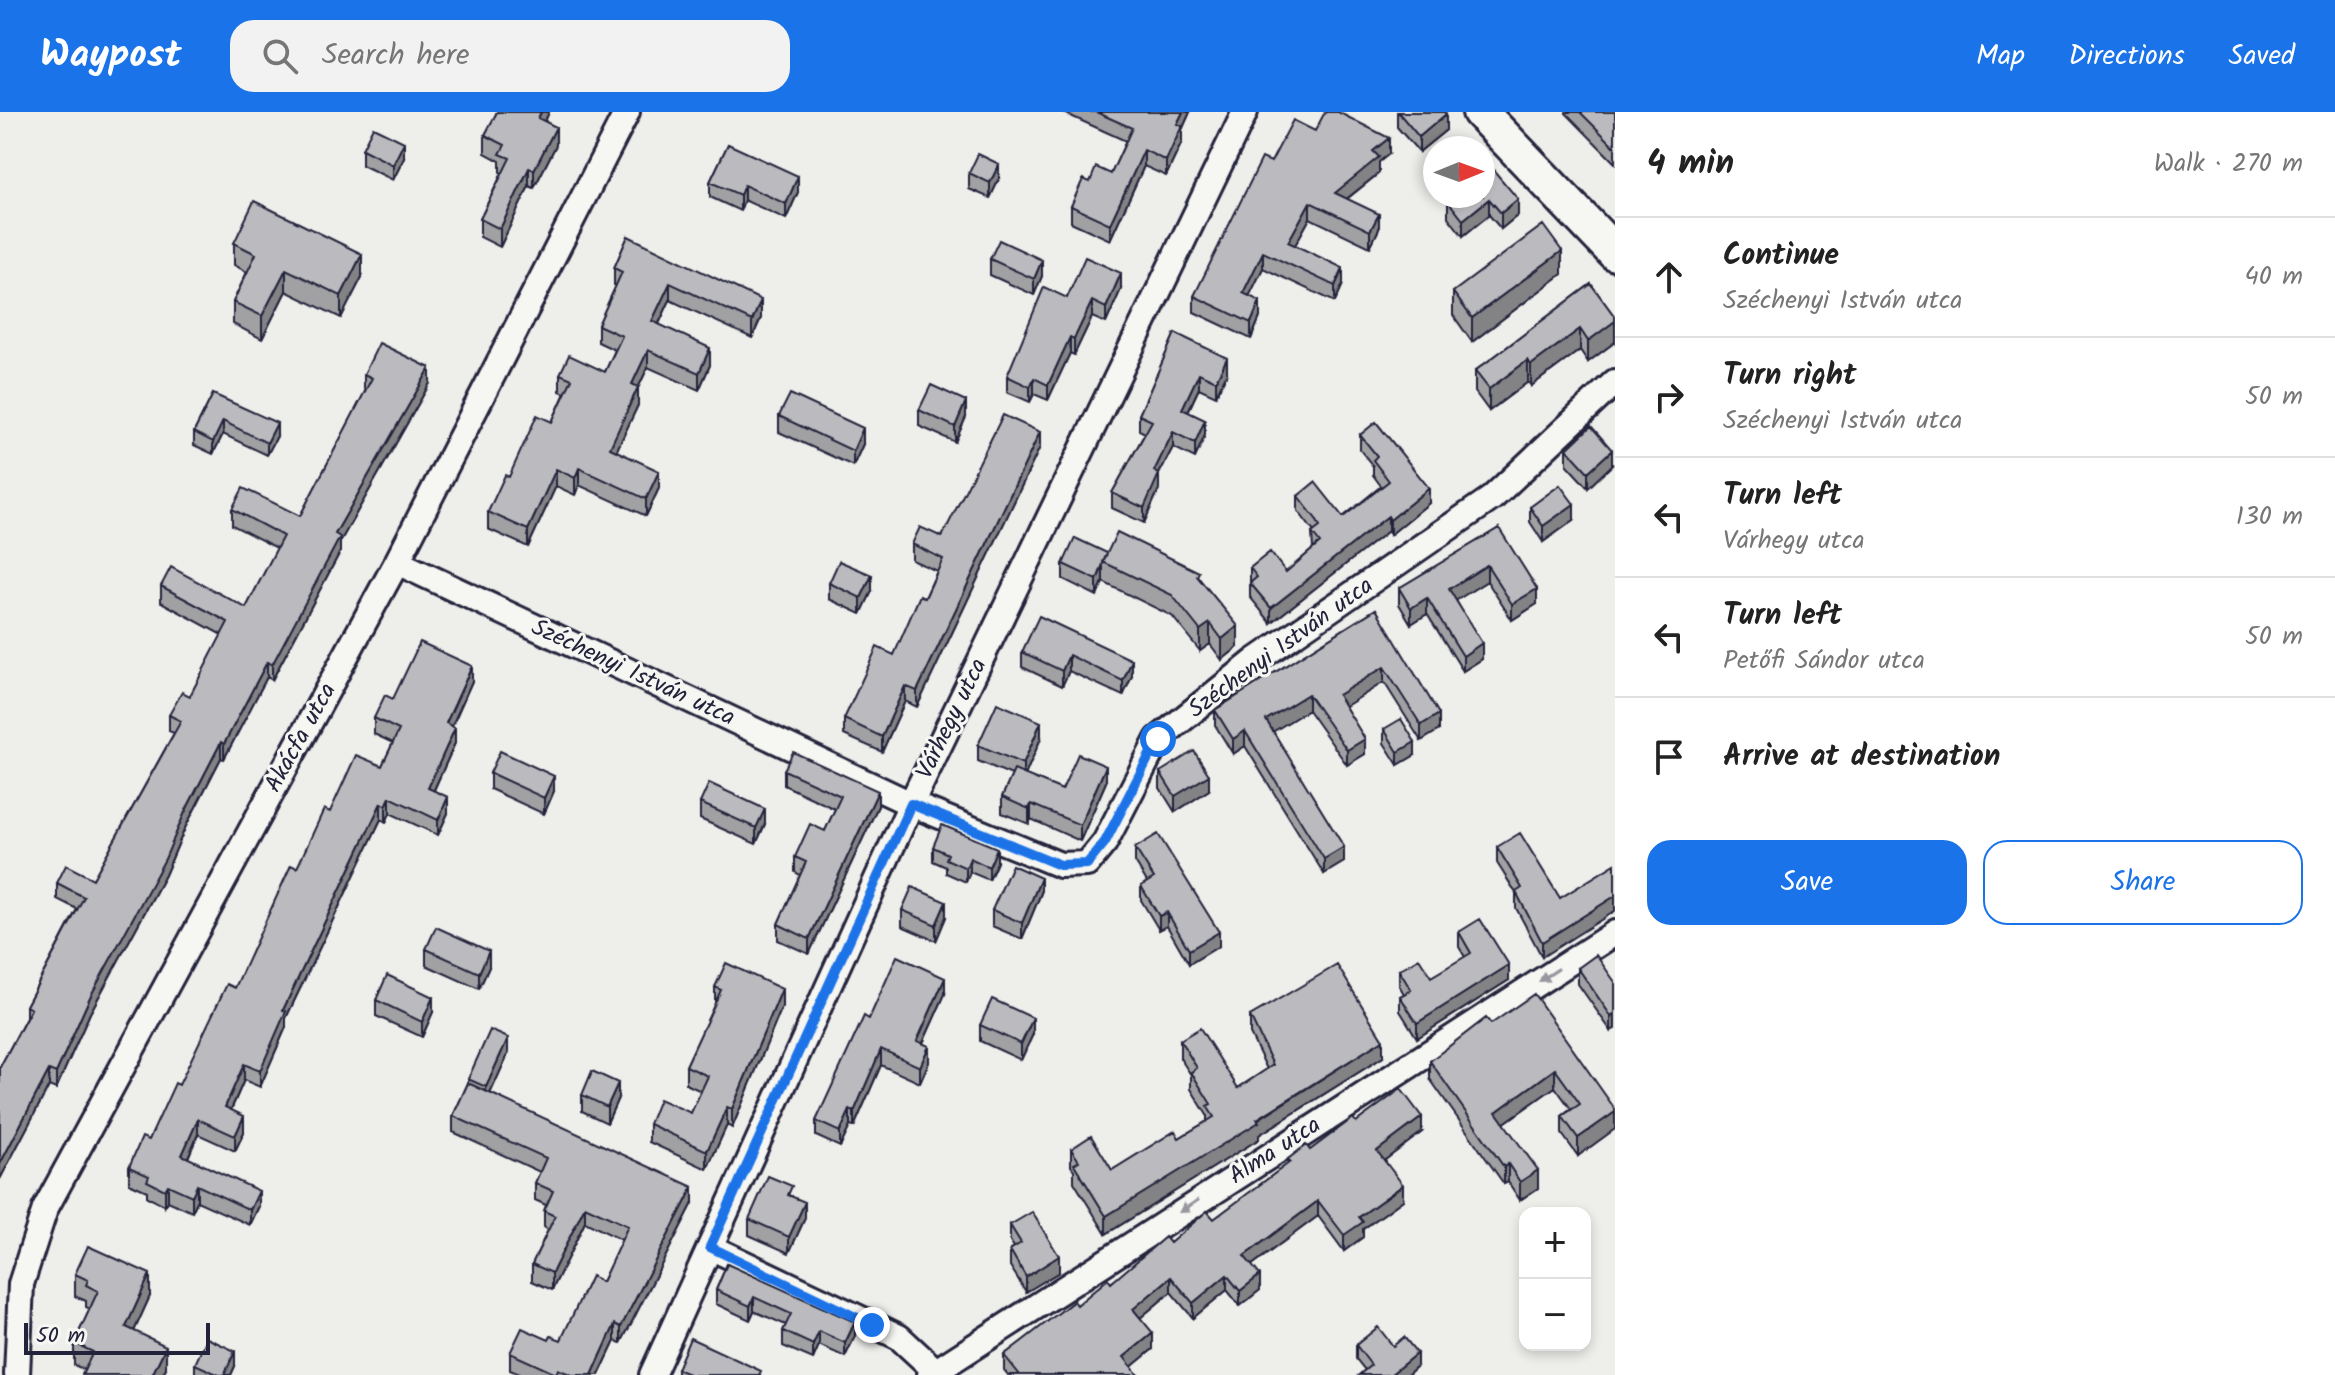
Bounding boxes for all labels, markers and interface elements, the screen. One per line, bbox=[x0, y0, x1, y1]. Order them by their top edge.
search box bbox=[230, 20, 790, 92]
text: Waypost bbox=[40, 26, 182, 86]
text: Search here bbox=[322, 32, 470, 80]
icon: search bbox=[258, 34, 302, 78]
text: Map bbox=[1976, 34, 2025, 79]
text: Directions bbox=[2069, 34, 2185, 79]
text: Saved bbox=[2229, 34, 2295, 79]
north arrow bbox=[1423, 136, 1495, 208]
text: 4 min bbox=[1647, 137, 1734, 191]
text: Walk · 270 m bbox=[2154, 143, 2303, 185]
text: Continue bbox=[1723, 232, 1839, 280]
icon: ahead bbox=[1647, 255, 1691, 299]
text: 40 m bbox=[2245, 256, 2303, 298]
text: Széchenyi István utca bbox=[1723, 280, 1963, 322]
text: Turn right bbox=[1723, 352, 1856, 400]
icon: right bbox=[1647, 375, 1691, 419]
text: 50 m bbox=[2245, 376, 2303, 418]
text: Széchenyi István utca bbox=[1723, 400, 1963, 442]
text: Turn left bbox=[1723, 472, 1842, 520]
icon: left bbox=[1647, 495, 1691, 539]
text: 130 m bbox=[2236, 496, 2303, 538]
text: Várhegy utca bbox=[1723, 520, 1865, 562]
street label: Széchenyi István utca bbox=[1180, 567, 1382, 729]
text: Turn left bbox=[1723, 592, 1842, 640]
street label: Széchenyi István utca bbox=[525, 609, 741, 737]
icon: left bbox=[1647, 615, 1691, 659]
text: 50 m bbox=[2245, 616, 2303, 658]
text: Petőfi Sándor utca bbox=[1723, 640, 1925, 682]
street label: Várhegy utca bbox=[906, 652, 998, 786]
street label: Akácfa utca bbox=[255, 676, 347, 800]
route start bbox=[1140, 721, 1176, 757]
text: Arrive at destination bbox=[1723, 733, 2000, 781]
icon: arrive bbox=[1647, 735, 1691, 779]
button: Save bbox=[1647, 840, 1967, 925]
button: Share bbox=[1983, 840, 2303, 925]
one-way arrow bbox=[1539, 967, 1560, 982]
street label: Alma utca bbox=[1221, 1107, 1329, 1195]
one-way arrow bbox=[1179, 1199, 1200, 1214]
map controls bbox=[1519, 1207, 1591, 1351]
button: + bbox=[1519, 1207, 1591, 1279]
button: − bbox=[1519, 1279, 1591, 1351]
route end bbox=[854, 1307, 890, 1343]
scale bar bbox=[24, 1319, 210, 1355]
text: 50 m bbox=[36, 1319, 85, 1354]

